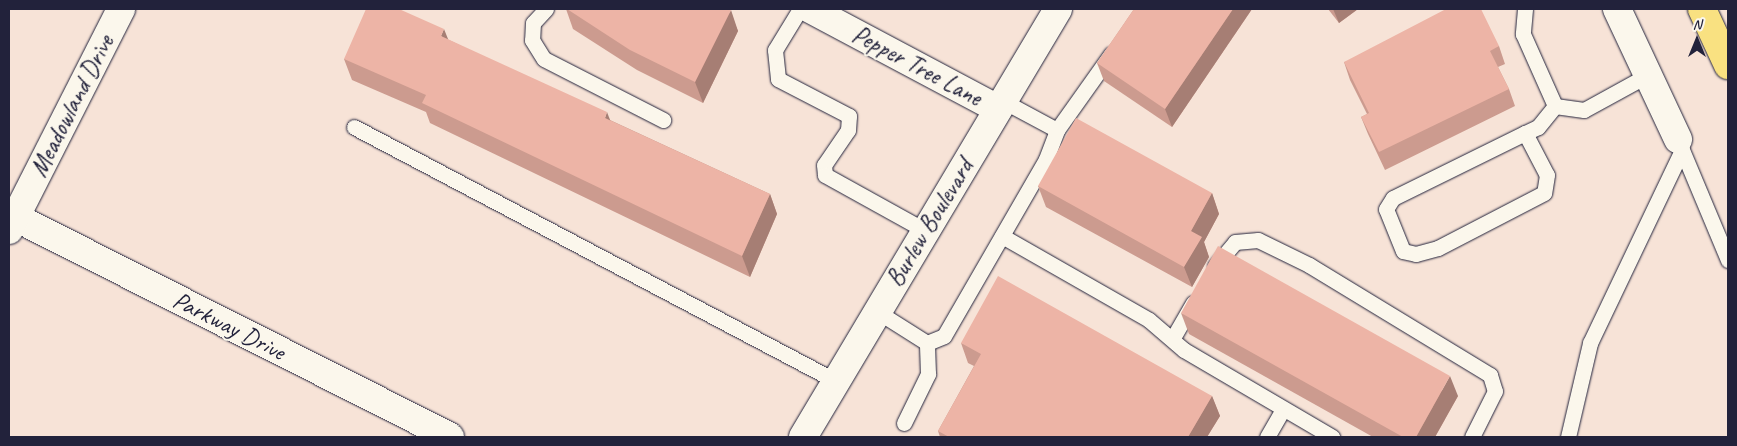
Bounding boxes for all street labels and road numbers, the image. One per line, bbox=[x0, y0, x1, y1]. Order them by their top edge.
street label: Pepper Tree Lane bbox=[847, 19, 987, 113]
street label: Meadowland Drive bbox=[23, 30, 121, 182]
street label: Burlew Boulevard bbox=[880, 154, 980, 292]
street label: Parkway Drive bbox=[168, 285, 290, 367]

